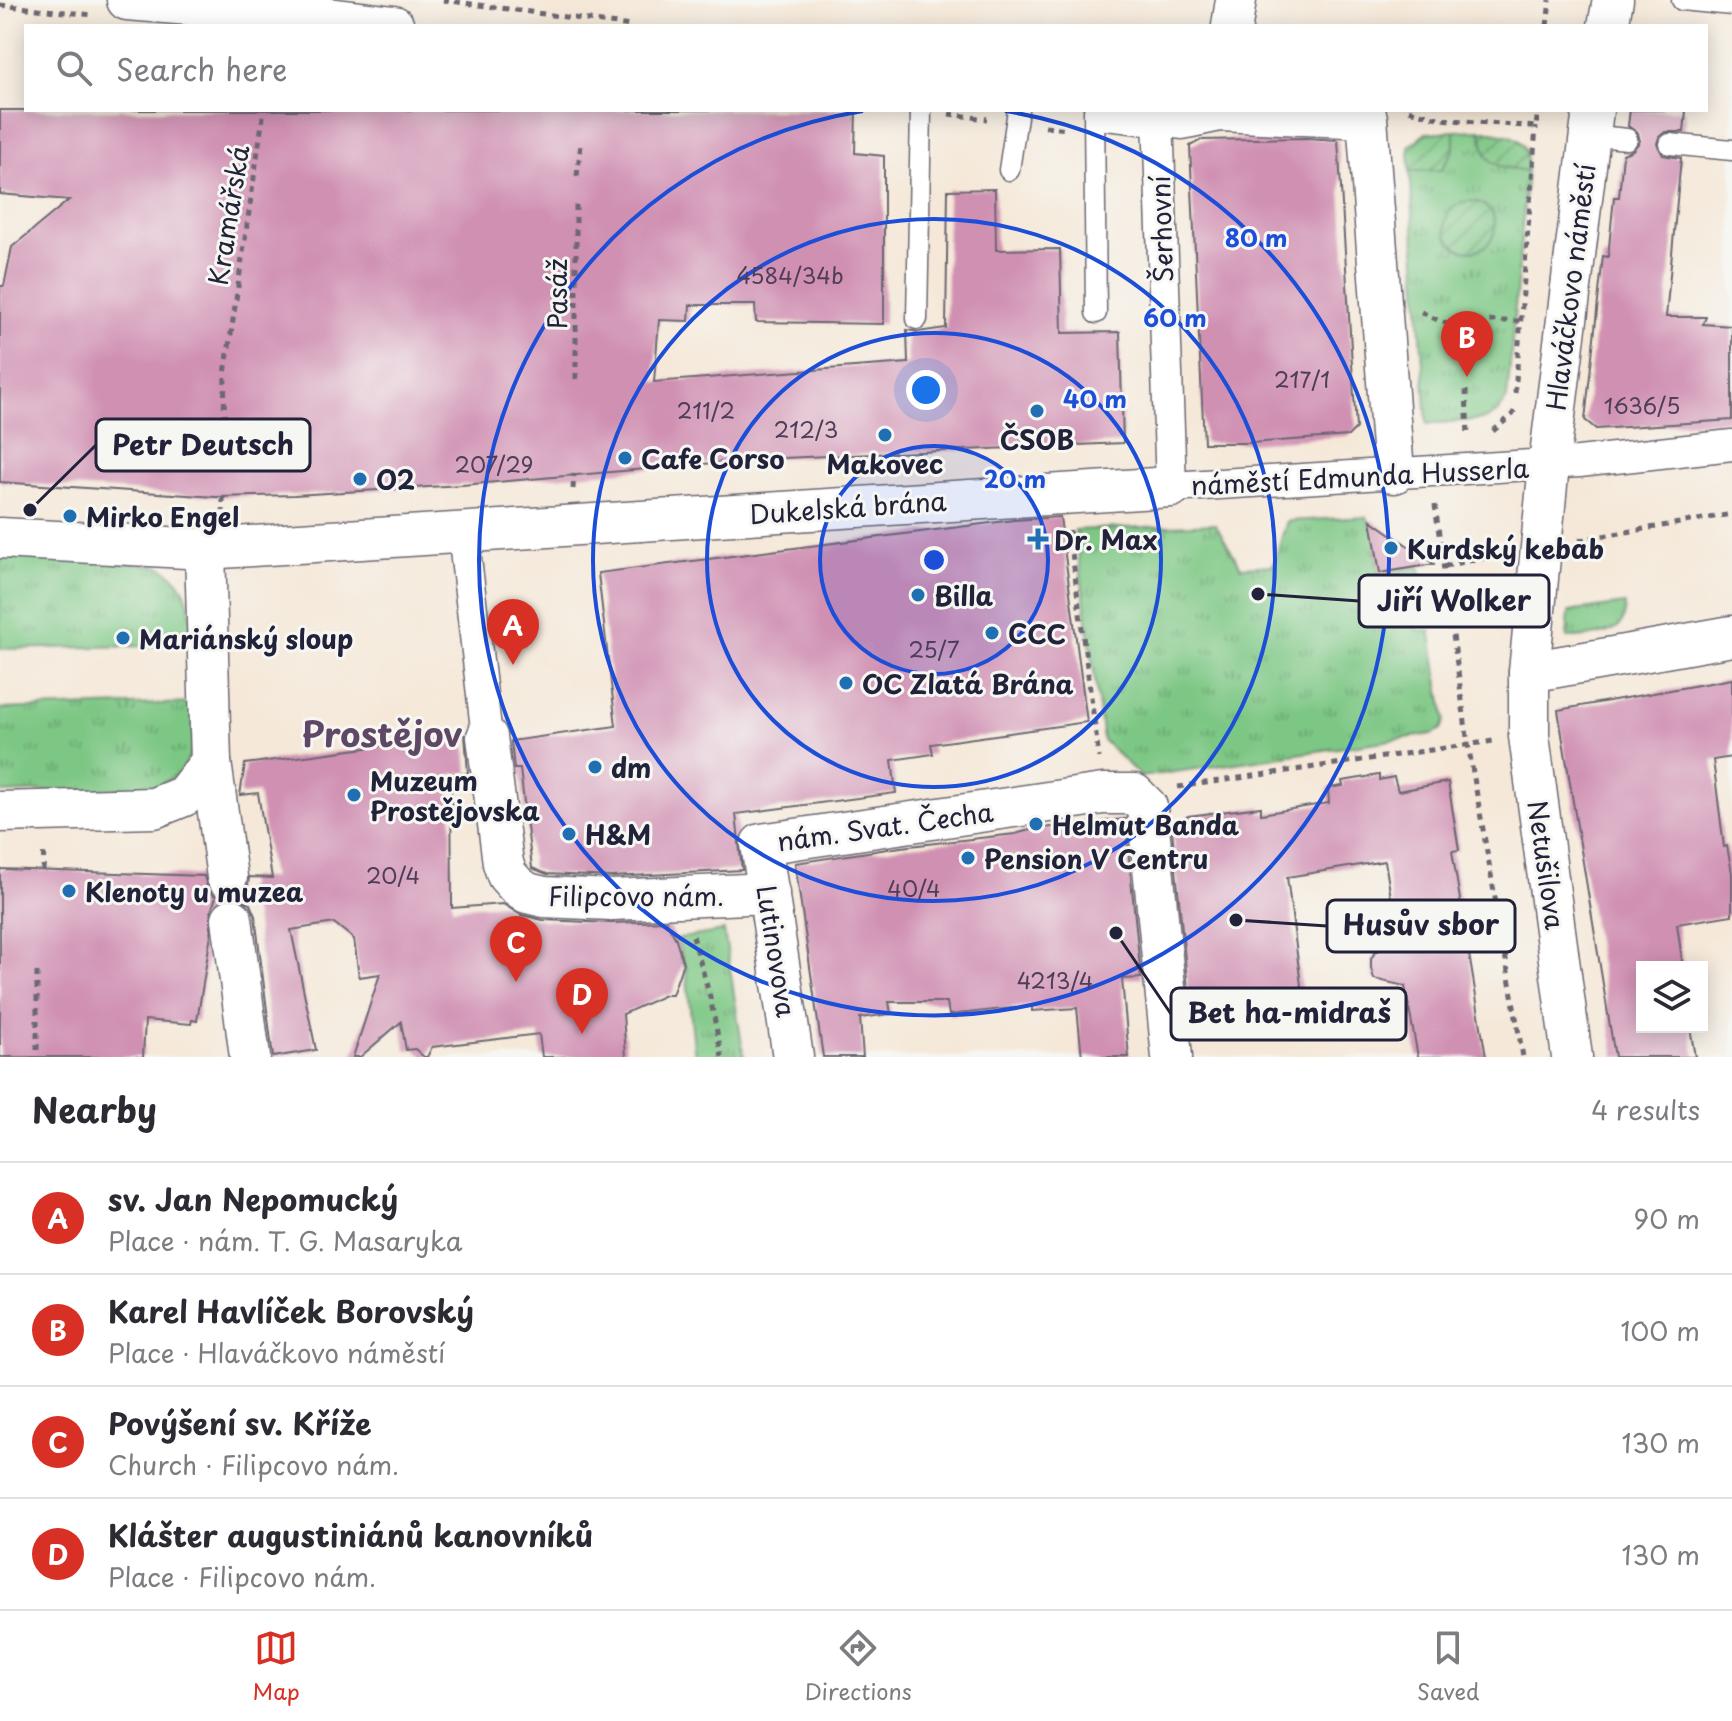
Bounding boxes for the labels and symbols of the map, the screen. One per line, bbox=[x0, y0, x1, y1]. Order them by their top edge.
street label: Kramářská bbox=[198, 141, 258, 288]
street label: Hlaváčkovo náměstí bbox=[1536, 161, 1605, 413]
street label: Šerhovní bbox=[1140, 175, 1182, 283]
text: 80 m bbox=[1225, 219, 1287, 255]
house number: 4584/34b bbox=[736, 258, 844, 291]
street label: Pasáž bbox=[537, 259, 576, 329]
text: 60 m bbox=[1143, 299, 1207, 335]
pin: B bbox=[1441, 311, 1493, 377]
house number: 217/1 bbox=[1274, 362, 1330, 395]
your location bbox=[906, 370, 946, 410]
text: 40 m bbox=[1063, 380, 1127, 416]
house number: 1636/5 bbox=[1604, 388, 1680, 421]
house number: 211/2 bbox=[677, 393, 735, 426]
marker: ČSOB bbox=[1028, 402, 1046, 420]
house number: 212/3 bbox=[774, 412, 838, 445]
callout: Petr Deutsch bbox=[96, 419, 310, 471]
place label: ČSOB bbox=[1000, 420, 1074, 459]
text: Petr Deutsch bbox=[112, 422, 294, 465]
marker: Makovec bbox=[876, 426, 894, 444]
place label: Cafe Corso bbox=[641, 439, 784, 478]
place label: Makovec bbox=[827, 444, 943, 483]
house number: 207/29 bbox=[455, 447, 533, 480]
street label: náměstí Edmunda Husserla bbox=[1190, 448, 1531, 504]
marker: Cafe Corso bbox=[616, 449, 634, 467]
place label: O2 bbox=[376, 460, 415, 499]
text: 20 m bbox=[984, 460, 1046, 496]
marker: O2 bbox=[351, 470, 369, 488]
street label: Dukelská brána bbox=[748, 481, 948, 533]
place label: Mirko Engel bbox=[86, 497, 239, 536]
marker: Mirko Engel bbox=[61, 507, 79, 525]
place label: Dr. Max bbox=[1054, 520, 1158, 559]
place label: Kurdský kebab bbox=[1407, 529, 1604, 568]
marker: Dr. Max bbox=[1029, 530, 1047, 548]
marker: Kurdský kebab bbox=[1382, 539, 1400, 557]
centre of rings bbox=[920, 546, 948, 574]
callout: Jiří Wolker bbox=[1359, 575, 1549, 627]
place label: Billa bbox=[934, 576, 993, 615]
text: Jiří Wolker bbox=[1377, 578, 1532, 621]
marker: Billa bbox=[909, 586, 927, 604]
pin: A bbox=[487, 599, 539, 665]
place label: CCC bbox=[1008, 614, 1066, 653]
place label: Mariánský sloup bbox=[139, 619, 353, 658]
marker: CCC bbox=[983, 624, 1001, 642]
marker: Mariánský sloup bbox=[114, 629, 132, 647]
house number: 25/7 bbox=[908, 632, 960, 665]
place label: OC Zlatá Brána bbox=[862, 664, 1074, 703]
marker: OC Zlatá Brána bbox=[837, 674, 855, 692]
district label: Prostějov bbox=[302, 707, 462, 759]
place label: dm bbox=[611, 748, 651, 787]
marker: dm bbox=[586, 758, 604, 776]
place label: Muzeum Prostějovska bbox=[370, 761, 540, 830]
marker: Muzeum Prostějovska bbox=[345, 786, 363, 804]
street label: nám. Svat. Čecha bbox=[775, 791, 996, 860]
street label: Netušilova bbox=[1519, 798, 1575, 932]
place label: Helmut Banda bbox=[1052, 805, 1240, 844]
place label: H&M bbox=[585, 815, 651, 854]
marker: Helmut Banda bbox=[1027, 815, 1045, 833]
marker: H&M bbox=[560, 825, 578, 843]
place label: Pension V Centru bbox=[984, 839, 1208, 878]
marker: Pension V Centru bbox=[959, 849, 977, 867]
house number: 20/4 bbox=[366, 858, 420, 891]
house number: 40/4 bbox=[887, 871, 941, 904]
place label: Klenoty u muzea bbox=[85, 872, 304, 911]
street label: Filipcovo nám. bbox=[548, 876, 724, 915]
marker: Klenoty u muzea bbox=[60, 882, 78, 900]
street label: Lutinovova bbox=[747, 882, 807, 1020]
callout: Husův sbor bbox=[1327, 900, 1515, 952]
text: Husův sbor bbox=[1343, 902, 1500, 945]
pin: C bbox=[490, 916, 542, 982]
house number: 4213/4 bbox=[1017, 963, 1093, 996]
pin: D bbox=[556, 968, 608, 1034]
callout: Bet ha-midraš bbox=[1171, 988, 1406, 1040]
text: Bet ha-midraš bbox=[1187, 990, 1391, 1033]

